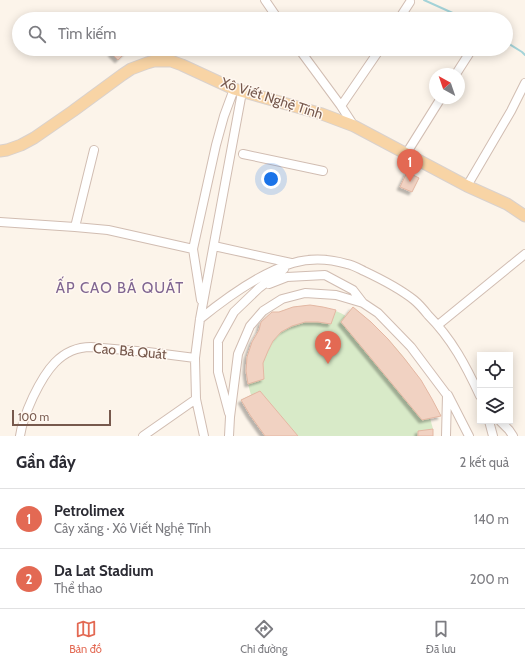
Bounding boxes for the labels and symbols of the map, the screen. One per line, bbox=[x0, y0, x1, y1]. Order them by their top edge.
north arrow bbox=[429, 68, 465, 104]
street label: Xô Viết Nghệ Tĩnh bbox=[219, 73, 325, 123]
pin: 1 bbox=[397, 149, 423, 182]
your location bbox=[261, 169, 281, 189]
district label: ẤP CAO BÁ QUÁT bbox=[56, 276, 184, 297]
pin: 2 bbox=[315, 331, 341, 364]
street label: Cao Bá Quát bbox=[92, 339, 168, 363]
scale bar bbox=[12, 408, 111, 427]

